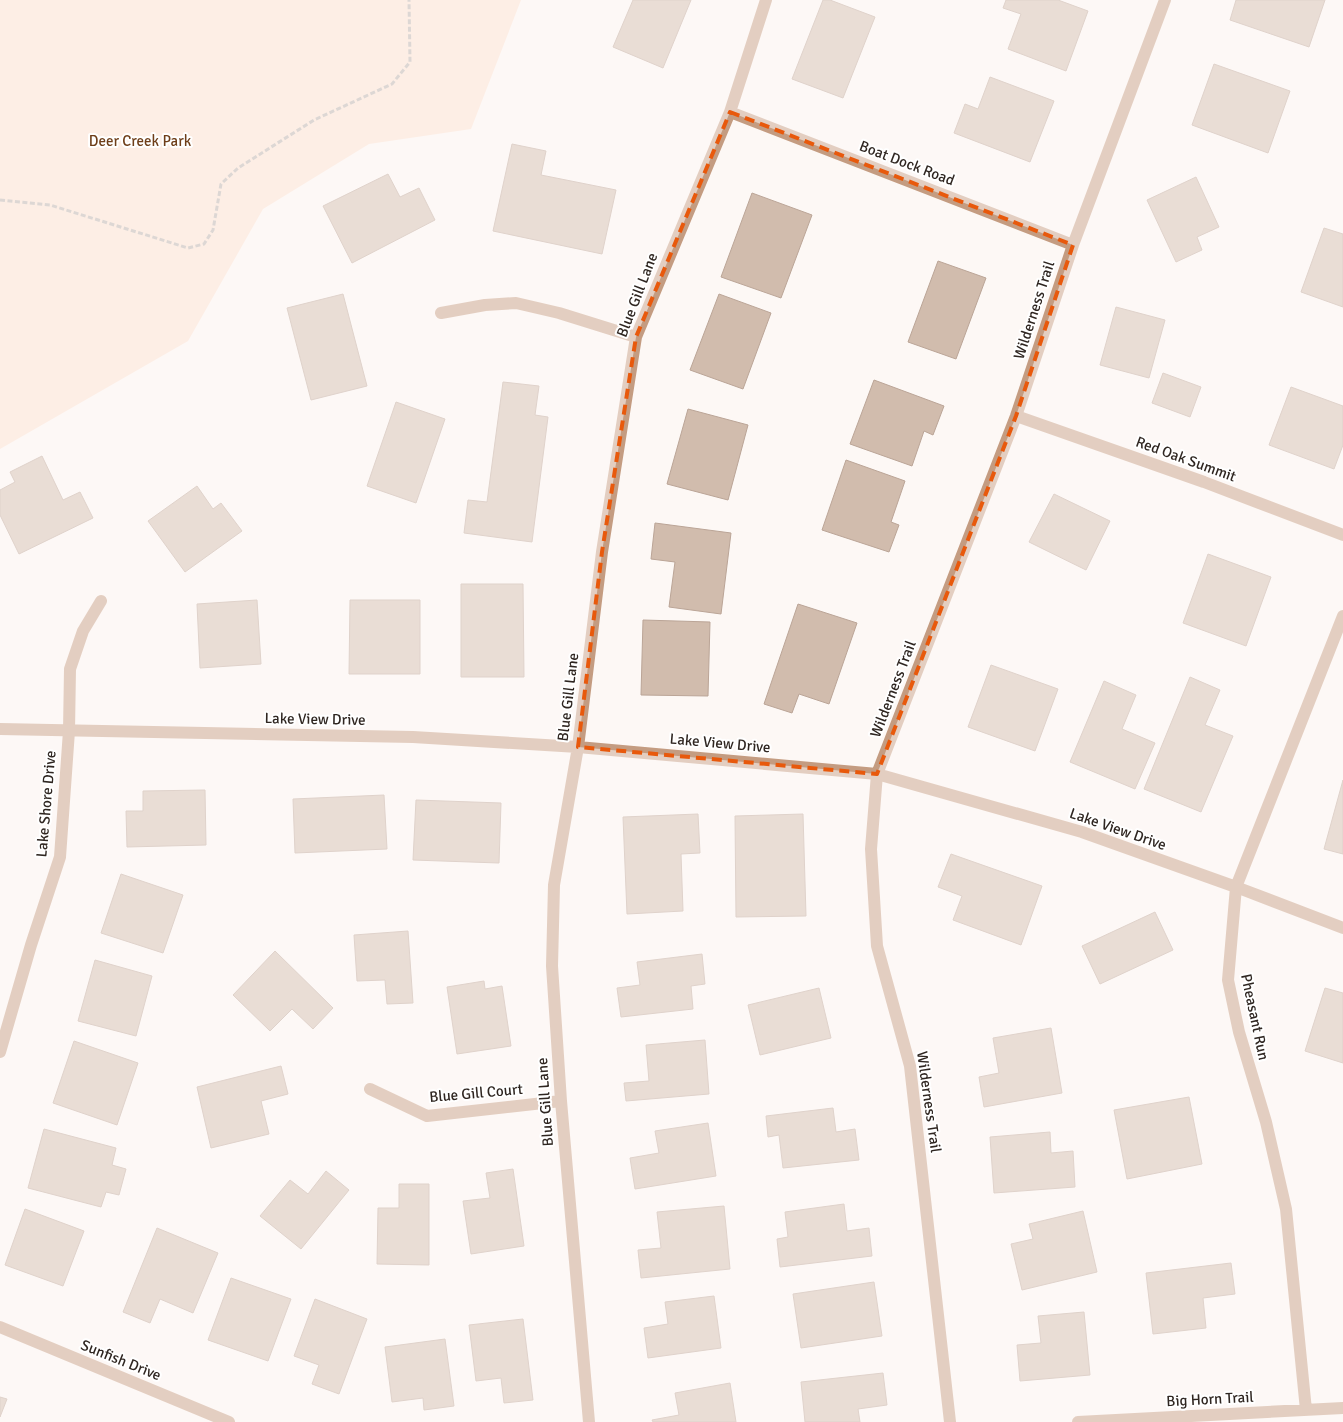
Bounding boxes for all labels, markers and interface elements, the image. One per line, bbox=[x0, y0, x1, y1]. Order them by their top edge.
park label: Deer Creek Park bbox=[89, 132, 192, 150]
street label: Boat Dock Road bbox=[857, 137, 957, 189]
street label: Blue Gill Lane bbox=[613, 250, 661, 340]
street label: Wilderness Trail bbox=[1010, 259, 1058, 361]
street label: Red Oak Summit bbox=[1133, 433, 1239, 485]
street label: Wilderness Trail bbox=[866, 638, 920, 740]
street label: Blue Gill Lane bbox=[554, 652, 582, 742]
street label: Lake View Drive bbox=[264, 709, 366, 729]
street label: Lake View Drive bbox=[669, 730, 771, 756]
street label: Lake Shore Drive bbox=[32, 750, 60, 858]
street label: Lake View Drive bbox=[1067, 804, 1169, 854]
street label: Pheasant Run bbox=[1237, 972, 1273, 1062]
street label: Wilderness Trail bbox=[913, 1050, 945, 1154]
street label: Blue Gill Lane bbox=[533, 1057, 557, 1147]
street label: Blue Gill Court bbox=[428, 1080, 524, 1106]
street label: Sunfish Drive bbox=[78, 1336, 164, 1384]
street label: Big Horn Trail bbox=[1166, 1388, 1254, 1410]

